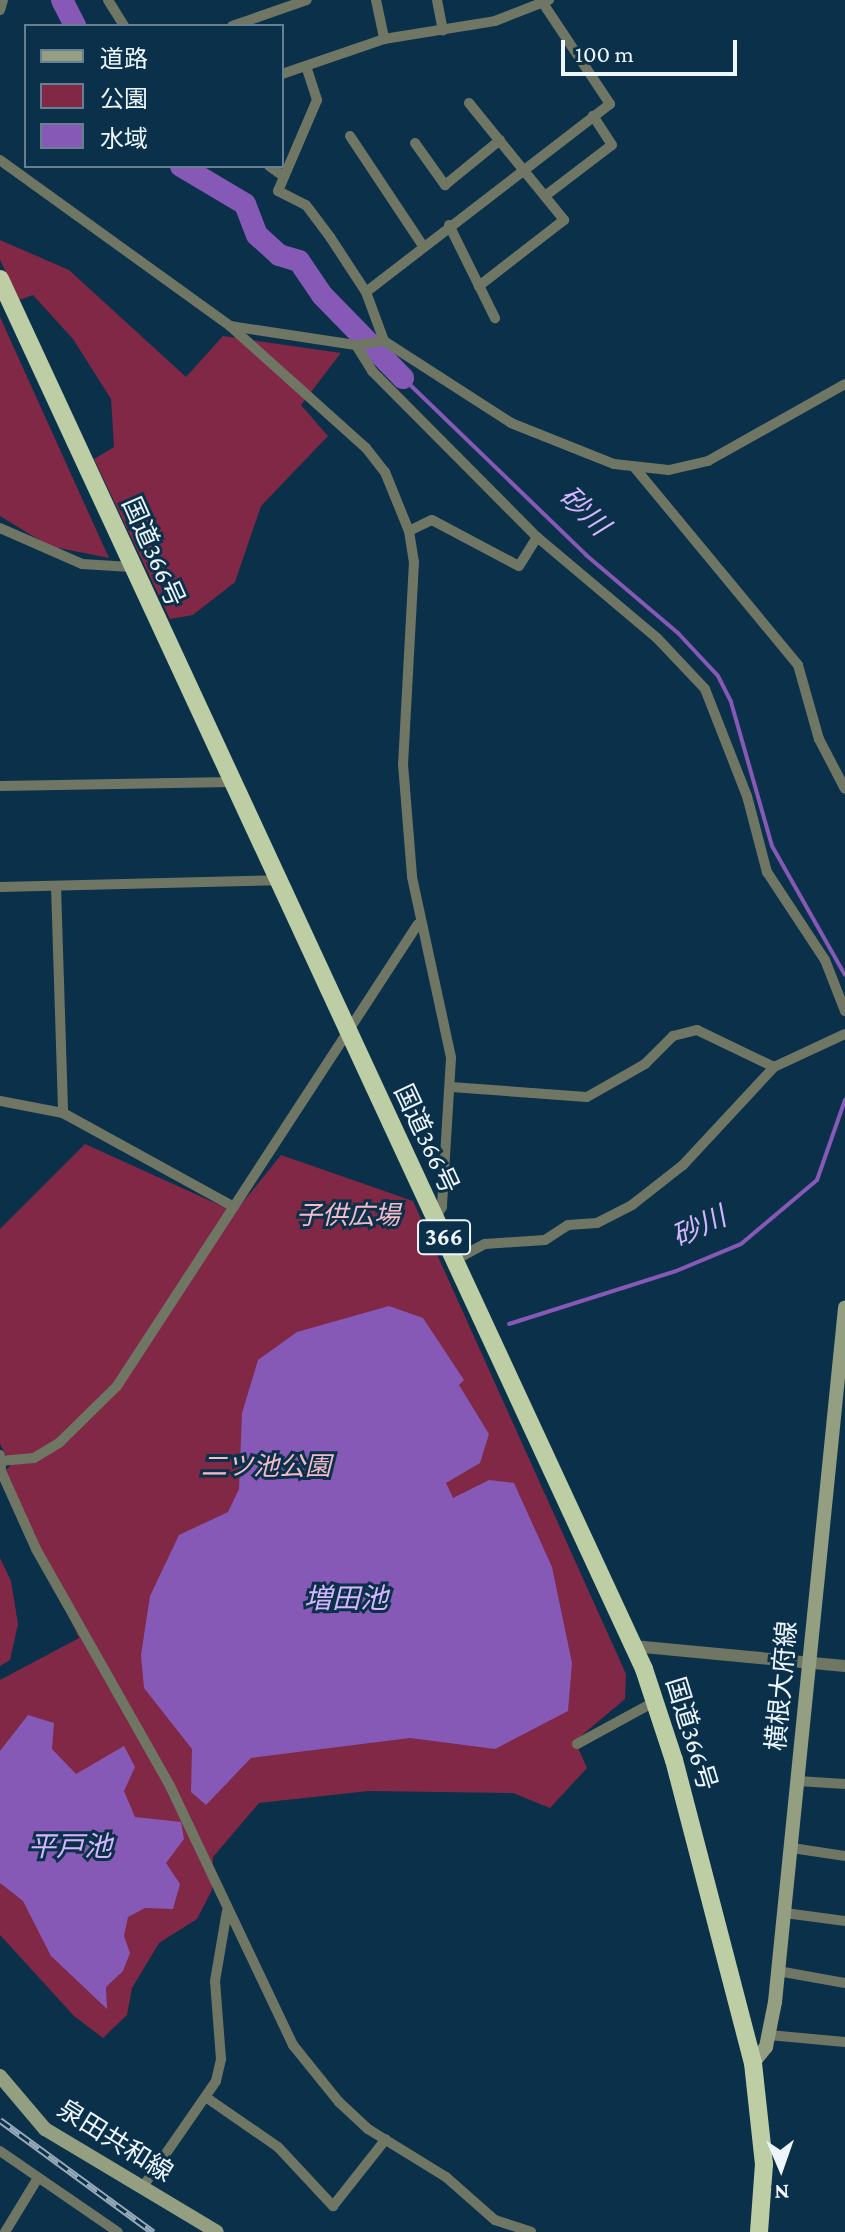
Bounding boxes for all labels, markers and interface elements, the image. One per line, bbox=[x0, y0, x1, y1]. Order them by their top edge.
legend bbox=[24, 24, 284, 168]
scale bar bbox=[565, 24, 741, 74]
text: 100 m bbox=[575, 40, 634, 67]
text: 道路 bbox=[100, 45, 148, 72]
text: 公園 bbox=[100, 85, 148, 112]
text: 水域 bbox=[100, 125, 148, 152]
water label: 砂川 bbox=[552, 479, 616, 543]
street label: 国道366号 bbox=[115, 492, 191, 612]
street label: 国道366号 bbox=[387, 1080, 465, 1198]
park label: 子供広場 bbox=[296, 1200, 400, 1232]
water label: 砂川 bbox=[667, 1200, 731, 1254]
road number: 366 bbox=[416, 1217, 472, 1257]
park label: 二ツ池公園 bbox=[201, 1451, 331, 1483]
water label: 増田池 bbox=[304, 1582, 388, 1616]
street label: 横根大府線 bbox=[761, 1620, 803, 1752]
street label: 国道366号 bbox=[659, 1674, 723, 1794]
water label: 平戸池 bbox=[28, 1830, 112, 1864]
street label: 泉田共和線 bbox=[52, 2093, 178, 2189]
north arrow bbox=[741, 2128, 821, 2208]
text: N bbox=[774, 2180, 790, 2205]

